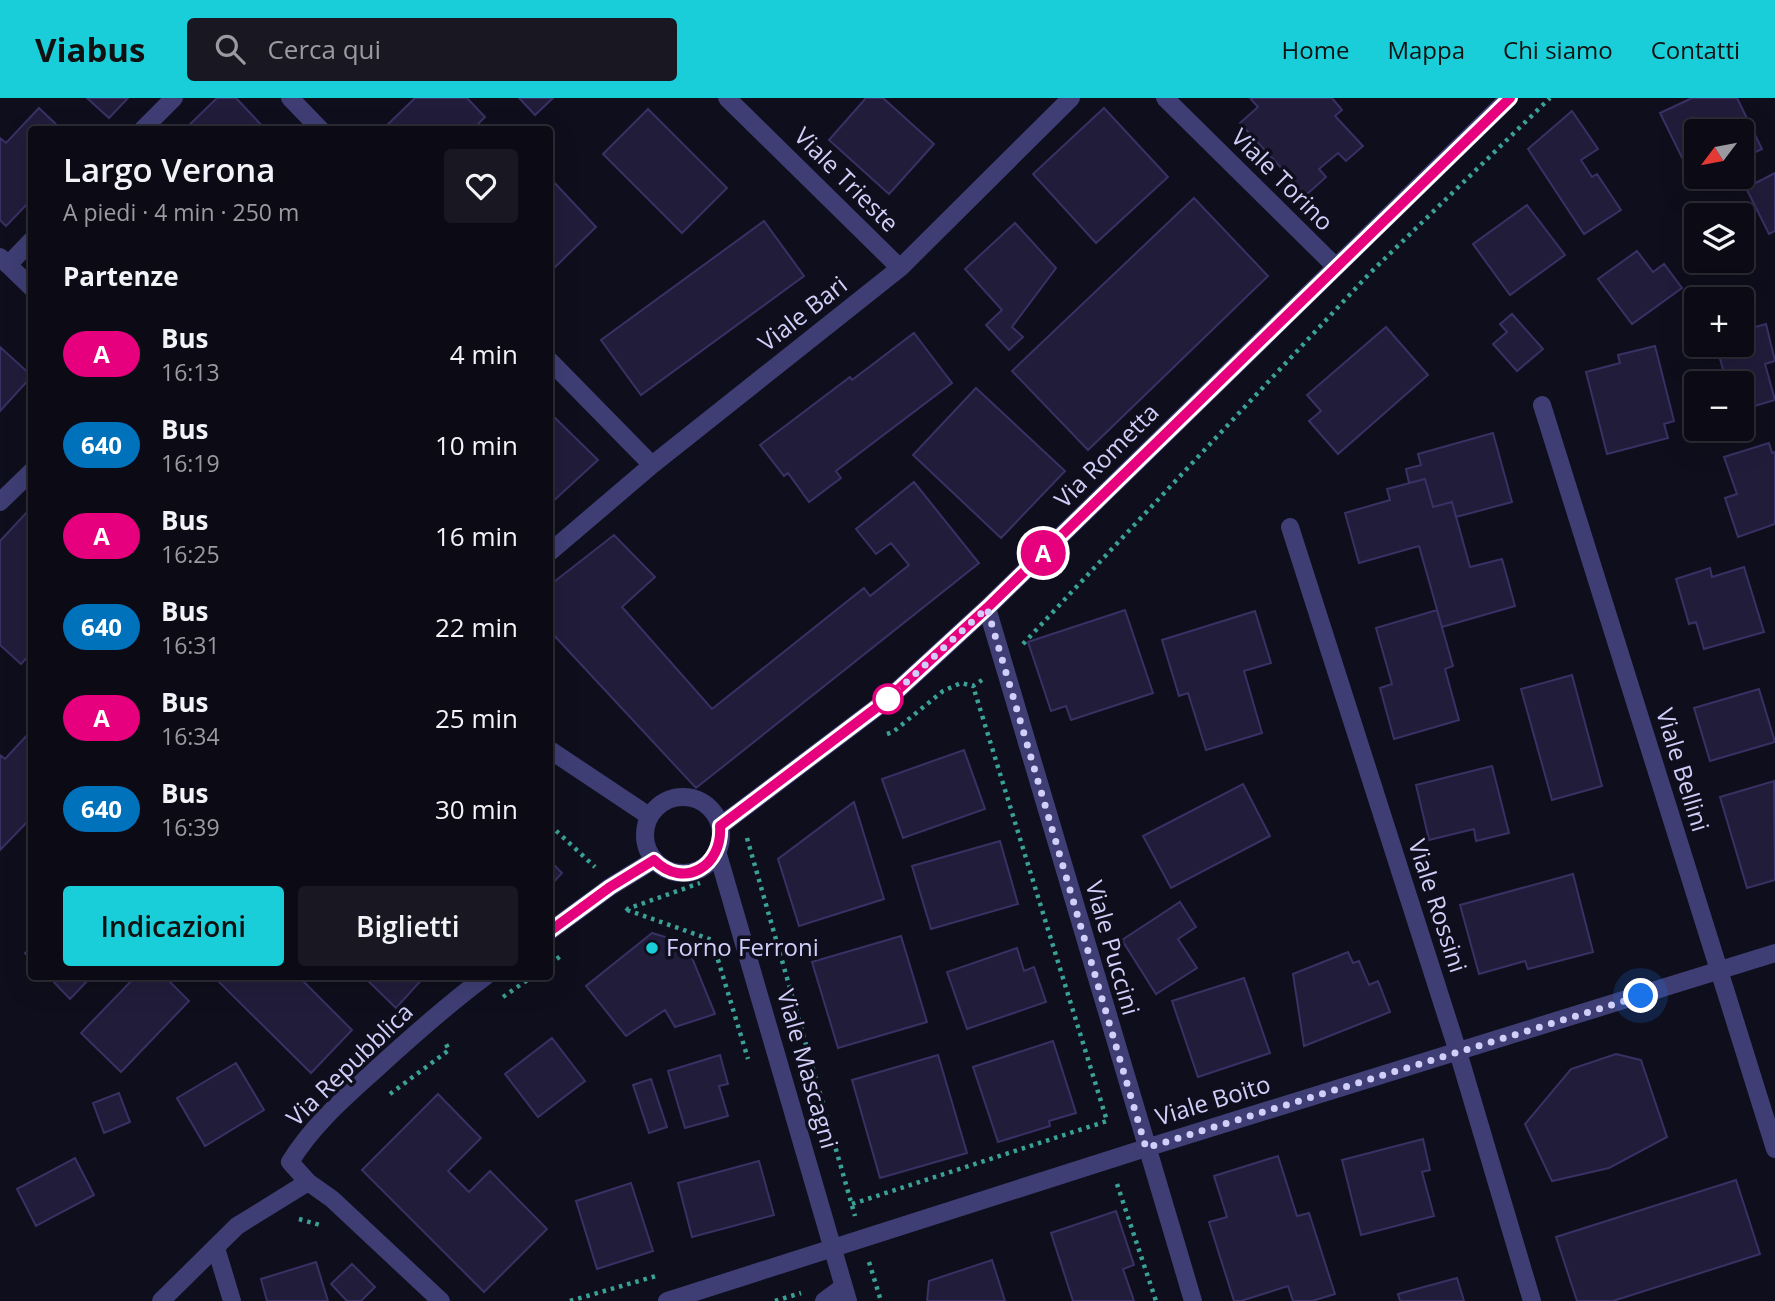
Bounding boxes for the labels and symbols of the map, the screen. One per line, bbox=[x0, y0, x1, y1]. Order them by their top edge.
street label: Viale Trieste bbox=[787, 119, 907, 239]
north arrow bbox=[1684, 119, 1754, 189]
street label: Viale Torino bbox=[1225, 121, 1341, 237]
street label: Viale Bari bbox=[751, 268, 853, 358]
street label: Via Rometta bbox=[1046, 395, 1165, 514]
line badge: A bbox=[1020, 530, 1066, 576]
unlabelled marker bbox=[873, 684, 903, 714]
street label: Viale Bellini bbox=[1649, 704, 1718, 835]
street label: Viale Rossini bbox=[1401, 835, 1476, 976]
street label: Viale Puccini bbox=[1078, 876, 1148, 1019]
place label: Forno Ferroni bbox=[666, 930, 819, 963]
marker: Forno Ferroni bbox=[644, 940, 660, 956]
your location bbox=[1623, 978, 1658, 1013]
street label: Viale Mascagni bbox=[770, 985, 847, 1152]
street label: Via Repubblica bbox=[279, 995, 419, 1133]
street label: Viale Boito bbox=[1151, 1066, 1274, 1133]

